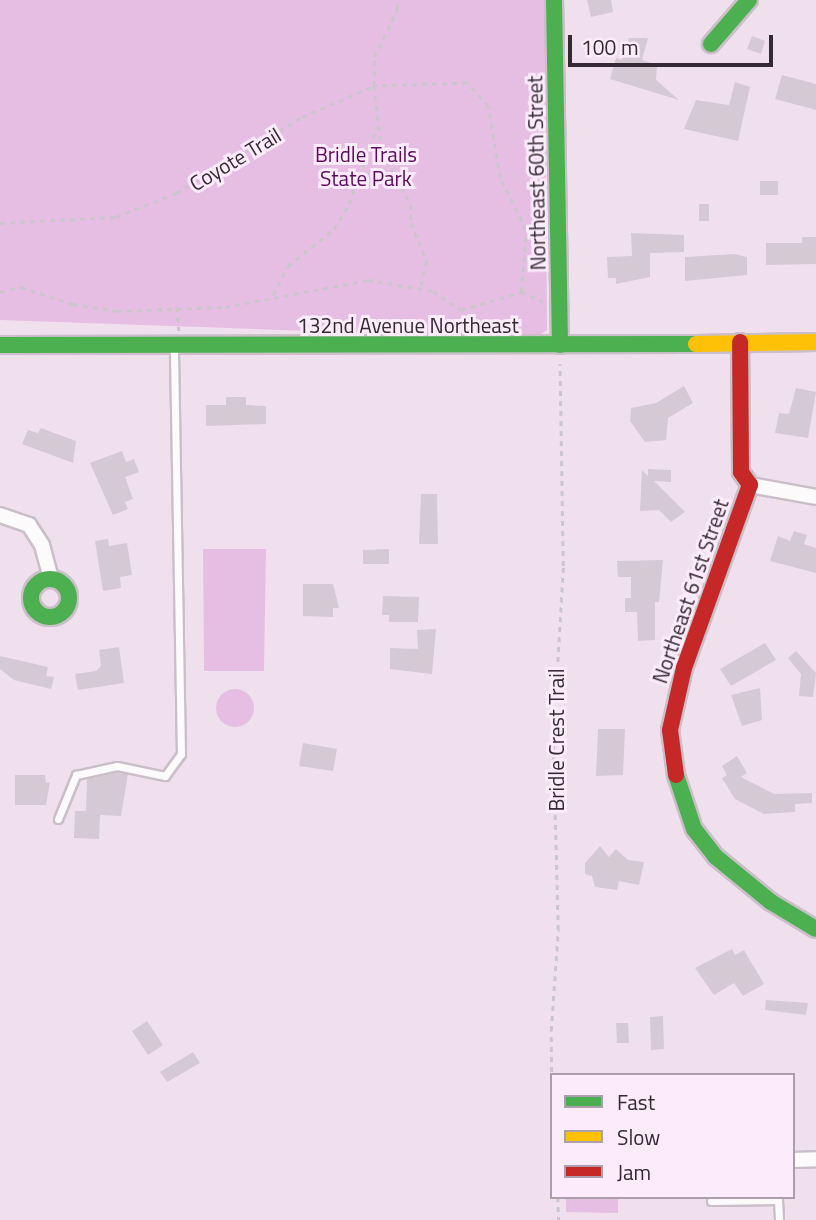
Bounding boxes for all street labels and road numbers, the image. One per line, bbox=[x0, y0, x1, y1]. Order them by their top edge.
street label: Northeast 60th Street bbox=[522, 75, 550, 271]
street label: Coyote Trail bbox=[185, 122, 285, 196]
street label: 132nd Avenue Northeast bbox=[297, 312, 519, 338]
street label: Northeast 61st Street bbox=[647, 495, 733, 687]
street label: Bridle Crest Trail bbox=[543, 668, 569, 812]

